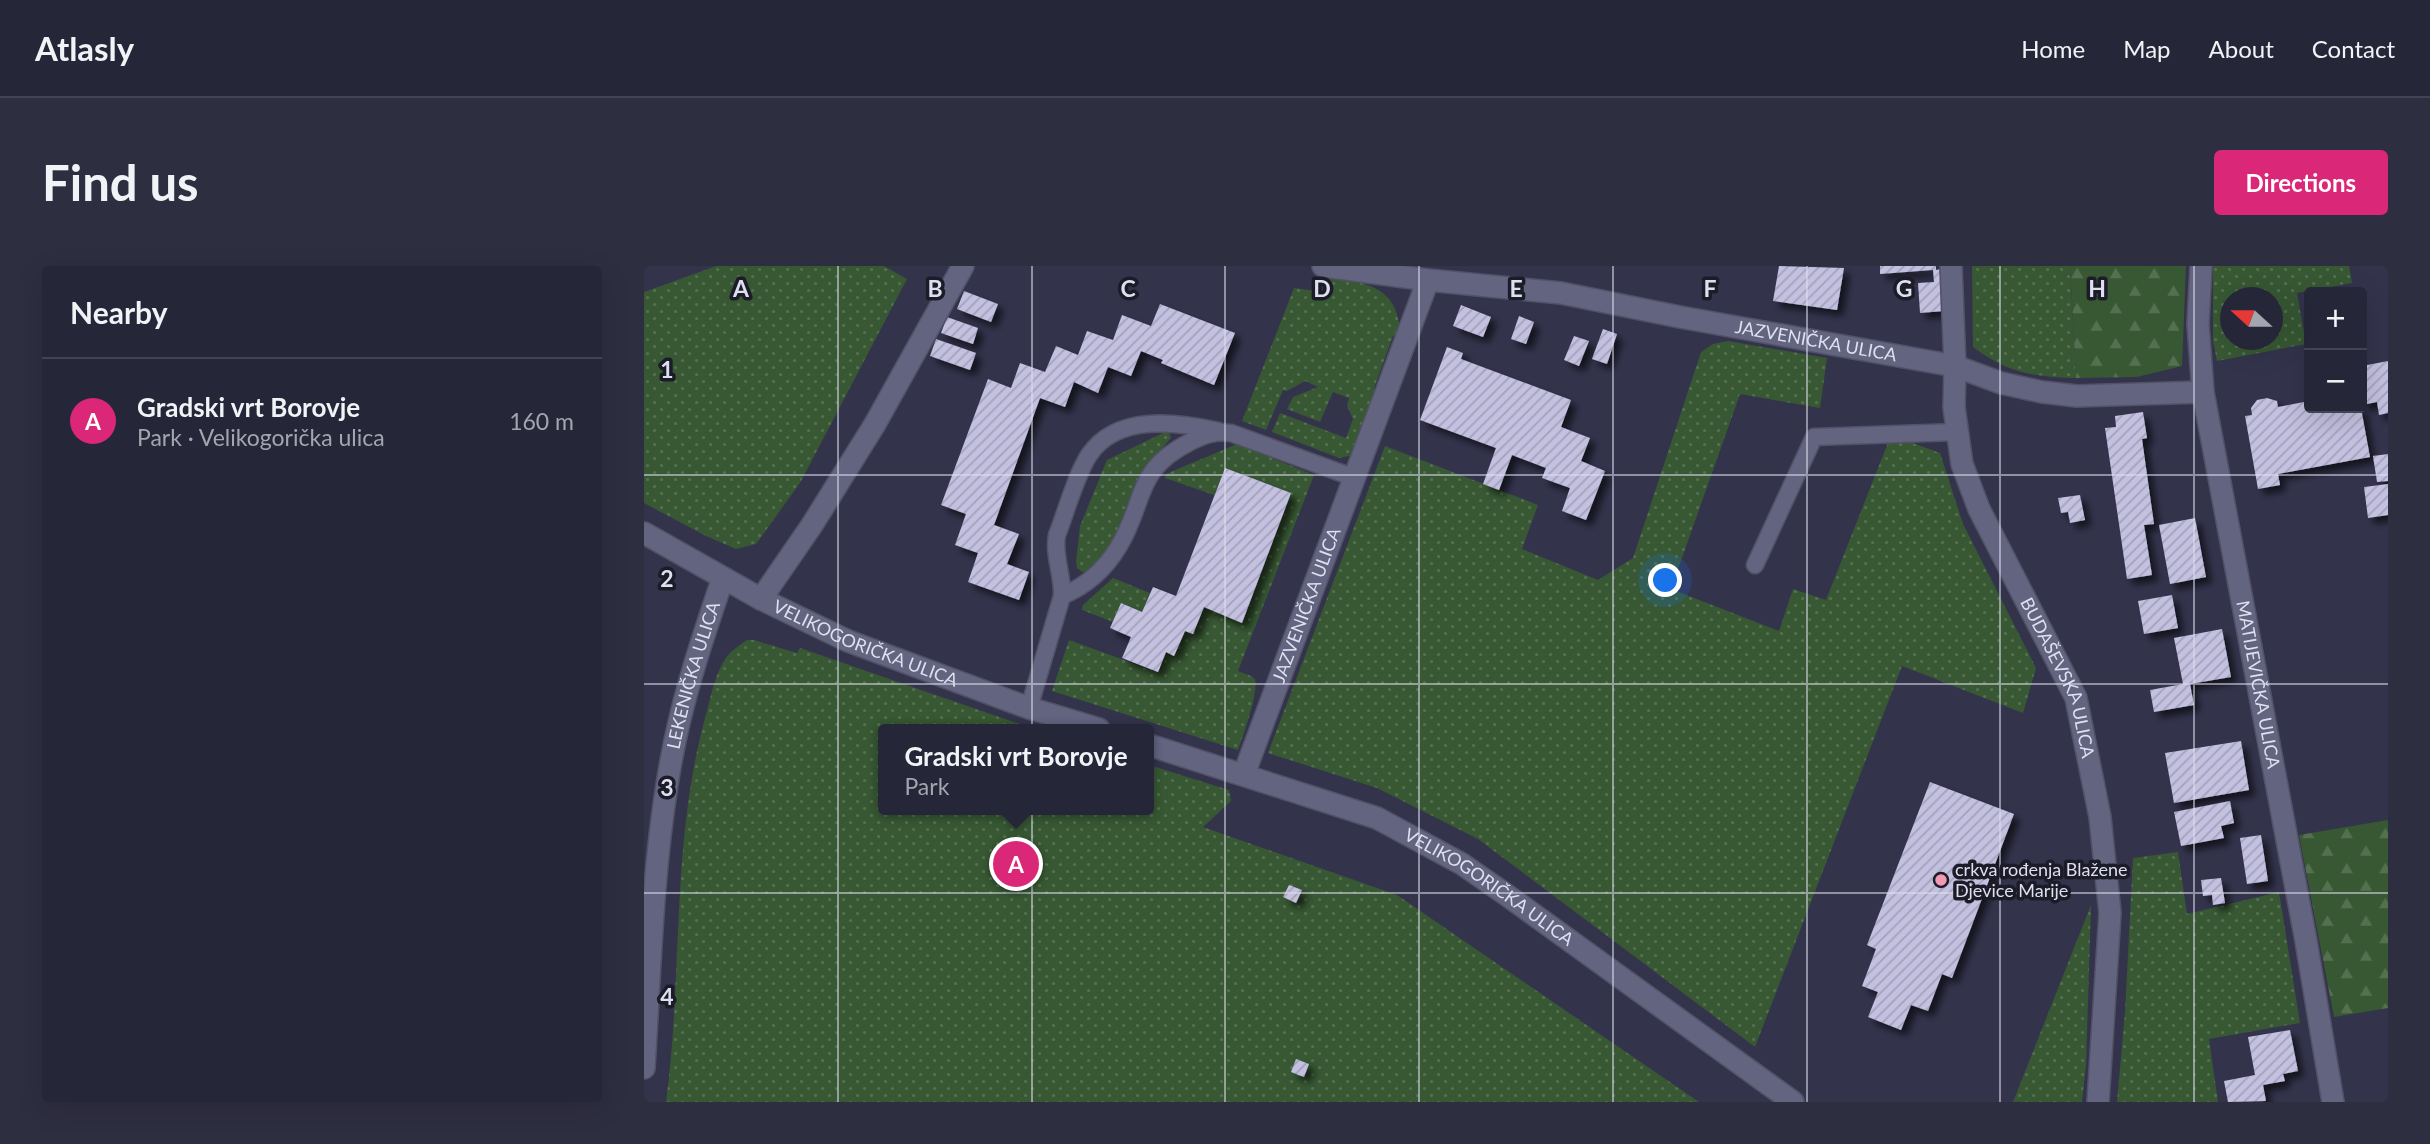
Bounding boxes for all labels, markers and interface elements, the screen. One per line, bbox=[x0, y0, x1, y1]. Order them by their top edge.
text: Atlasly bbox=[35, 28, 134, 68]
text: Home bbox=[2021, 34, 2085, 63]
text: Map bbox=[2123, 34, 2171, 63]
text: About bbox=[2209, 34, 2274, 63]
text: Contact bbox=[2312, 34, 2395, 63]
button: Directions bbox=[2214, 150, 2388, 215]
text: Find us bbox=[42, 153, 199, 211]
text: A bbox=[732, 274, 750, 302]
text: B bbox=[927, 274, 943, 302]
text: C bbox=[1120, 274, 1136, 302]
text: D bbox=[1313, 274, 1331, 302]
text: E bbox=[1509, 274, 1523, 302]
text: F bbox=[1703, 274, 1717, 302]
text: G bbox=[1896, 274, 1912, 302]
text: H bbox=[2088, 274, 2106, 302]
north arrow bbox=[2220, 287, 2283, 350]
map controls bbox=[2304, 287, 2367, 413]
button: + bbox=[2304, 287, 2367, 350]
text: Nearby bbox=[70, 294, 168, 330]
street label: JAZVENIČKA ULICA bbox=[1734, 315, 1899, 366]
button: − bbox=[2304, 350, 2367, 413]
text: 1 bbox=[660, 355, 674, 383]
text: Gradski vrt Borovje bbox=[137, 391, 360, 423]
text: A bbox=[85, 407, 101, 435]
text: 160 m bbox=[509, 407, 574, 435]
text: Park · Velikogorička ulica bbox=[137, 423, 385, 451]
street label: JAZVENIČKA ULICA bbox=[1267, 524, 1345, 686]
your location bbox=[1648, 563, 1682, 597]
text: 2 bbox=[660, 564, 674, 592]
street label: BUDAŠEVSKA ULICA bbox=[2016, 594, 2100, 760]
street label: VELIKOGORIČKA ULICA bbox=[770, 595, 962, 691]
street label: LEKENIČKA ULICA bbox=[662, 598, 724, 751]
street label: MATIJEVIČKA ULICA bbox=[2232, 599, 2286, 771]
popup bbox=[878, 724, 1154, 815]
text: Gradski vrt Borovje bbox=[904, 740, 1128, 772]
text: Park bbox=[904, 772, 949, 800]
text: 3 bbox=[660, 773, 674, 801]
street label: VELIKOGORIČKA ULICA bbox=[1401, 823, 1579, 950]
pin: A bbox=[993, 838, 1039, 890]
place label: crkva rođenja Blažene Djevice Marije bbox=[1955, 858, 2128, 901]
marker: crkva rođenja Blažene Djevice Marije bbox=[1933, 872, 1949, 888]
text: 4 bbox=[660, 982, 674, 1010]

